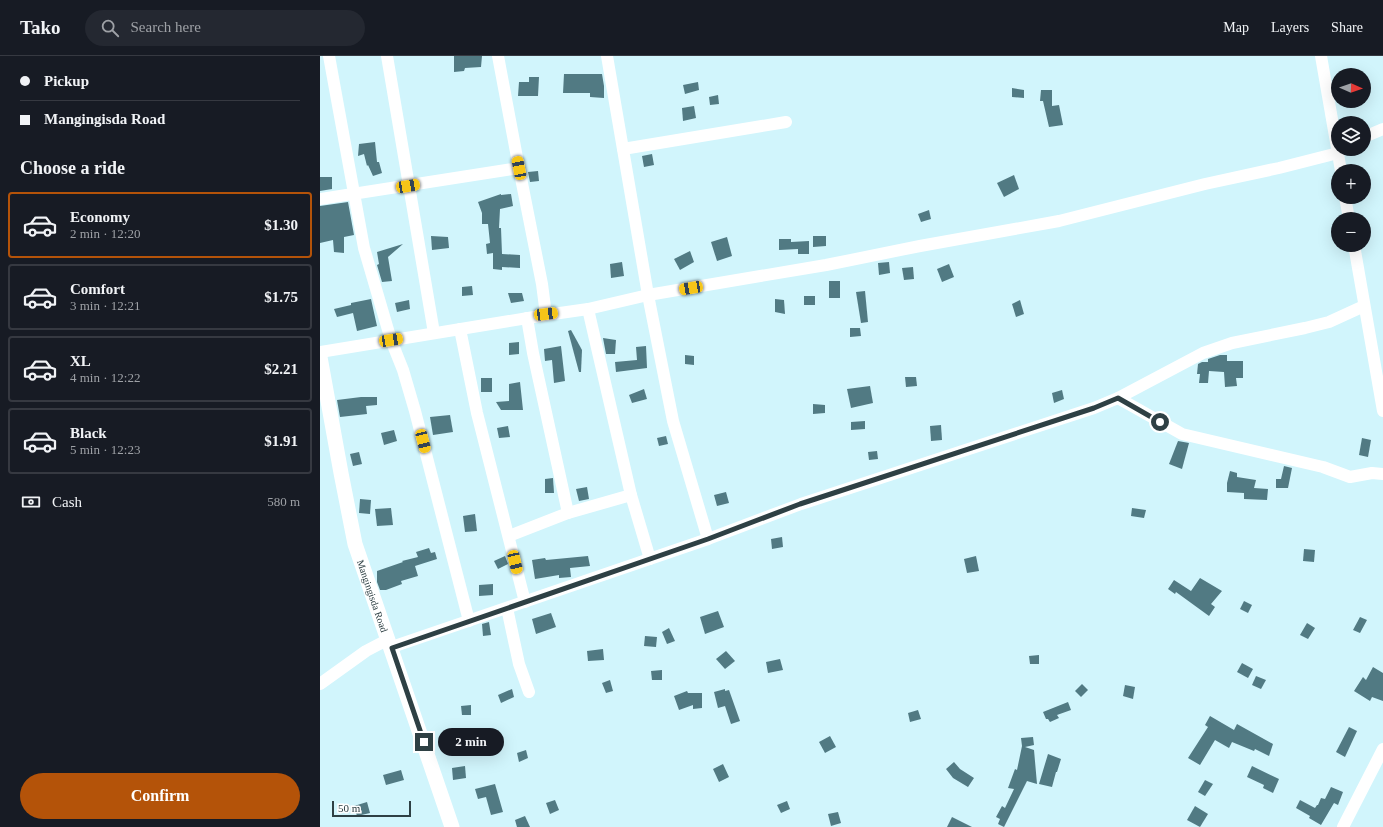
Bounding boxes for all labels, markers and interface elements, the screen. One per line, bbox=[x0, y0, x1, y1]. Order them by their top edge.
search box bbox=[85, 10, 365, 46]
text: Tako bbox=[20, 17, 61, 38]
icon: search bbox=[99, 17, 121, 39]
text: Search here bbox=[131, 19, 201, 35]
text: Map bbox=[1223, 20, 1249, 35]
text: Layers bbox=[1271, 20, 1309, 35]
text: Share bbox=[1331, 20, 1363, 35]
north arrow bbox=[1331, 68, 1371, 108]
map controls bbox=[1331, 68, 1371, 252]
text: Pickup bbox=[44, 73, 89, 89]
text: Mangingisda Road bbox=[44, 111, 165, 127]
button: layers bbox=[1331, 116, 1371, 156]
car bbox=[511, 155, 527, 181]
text: Choose a ride bbox=[20, 158, 125, 178]
button: + bbox=[1331, 164, 1371, 204]
car bbox=[395, 178, 421, 194]
icon: car bbox=[22, 207, 58, 243]
text: Economy bbox=[70, 209, 130, 225]
button: − bbox=[1331, 212, 1371, 252]
text: $1.30 bbox=[264, 217, 298, 233]
text: 2 min · 12:20 bbox=[70, 226, 140, 241]
icon: car bbox=[22, 279, 58, 315]
car bbox=[678, 280, 704, 296]
text: Comfort bbox=[70, 281, 125, 297]
text: $1.75 bbox=[264, 289, 298, 305]
text: 3 min · 12:21 bbox=[70, 298, 140, 313]
car bbox=[533, 307, 559, 321]
car bbox=[378, 332, 404, 348]
icon: car bbox=[22, 351, 58, 387]
text: XL bbox=[70, 353, 91, 369]
text: $2.21 bbox=[264, 361, 298, 377]
text: 4 min · 12:22 bbox=[70, 370, 140, 385]
route start bbox=[1151, 413, 1169, 431]
icon: car bbox=[22, 423, 58, 459]
text: Black bbox=[70, 425, 107, 441]
car bbox=[414, 428, 432, 454]
text: $1.91 bbox=[264, 433, 298, 449]
text: 5 min · 12:23 bbox=[70, 442, 140, 457]
icon: cash bbox=[20, 491, 42, 513]
text: Cash bbox=[52, 494, 82, 510]
text: 580 m bbox=[267, 494, 300, 509]
car bbox=[506, 549, 524, 575]
street label: Mangingisda Road bbox=[355, 558, 390, 633]
callout: 2 min bbox=[438, 728, 504, 756]
route end bbox=[415, 733, 433, 751]
text: 2 min bbox=[455, 734, 487, 749]
button: Confirm bbox=[20, 773, 300, 819]
scale bar bbox=[332, 799, 411, 818]
text: 50 m bbox=[338, 802, 360, 814]

